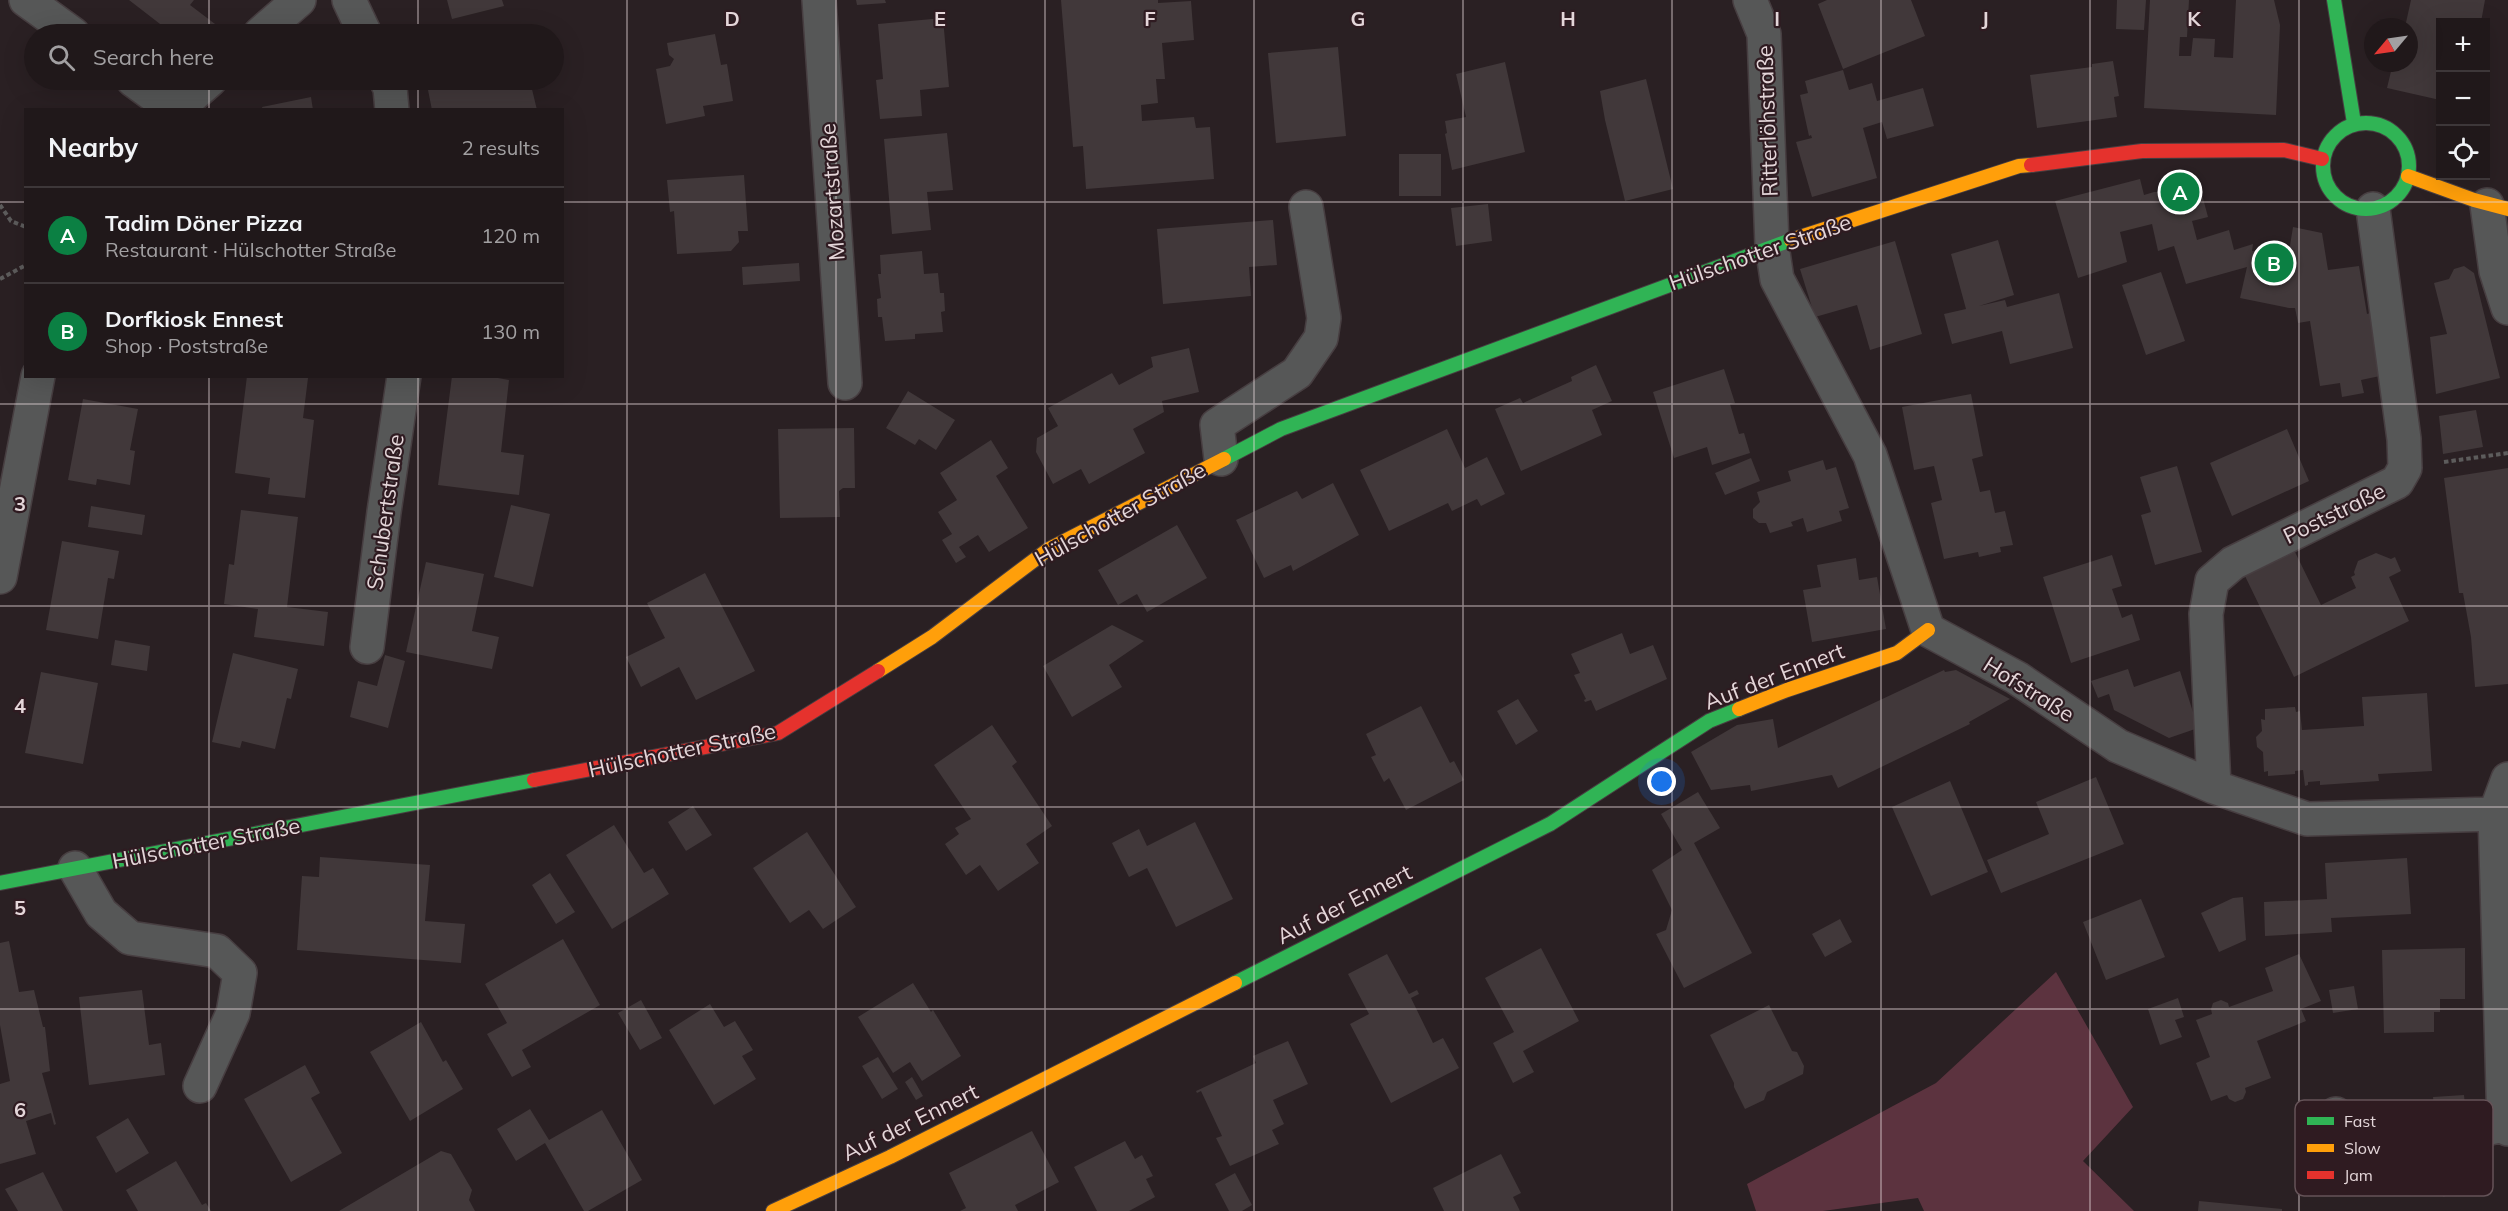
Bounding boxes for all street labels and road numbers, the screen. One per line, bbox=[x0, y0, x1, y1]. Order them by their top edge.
street label: Ritterlöhstraße bbox=[1750, 45, 1784, 197]
street label: Mozartstraße bbox=[813, 122, 851, 262]
street label: Hülschotter Straße bbox=[1665, 208, 1855, 296]
street label: Schubertstraße bbox=[360, 432, 410, 592]
street label: Hülschotter Straße bbox=[1030, 455, 1210, 573]
street label: Poststraße bbox=[2278, 476, 2390, 550]
street label: Auf der Ennert bbox=[1700, 636, 1848, 716]
street label: Hofstraße bbox=[1978, 650, 2080, 728]
street label: Hülschotter Straße bbox=[586, 716, 778, 784]
street label: Hülschotter Straße bbox=[110, 811, 302, 875]
street label: Auf der Ennert bbox=[1272, 858, 1417, 950]
street label: Auf der Ennert bbox=[837, 1077, 983, 1167]

